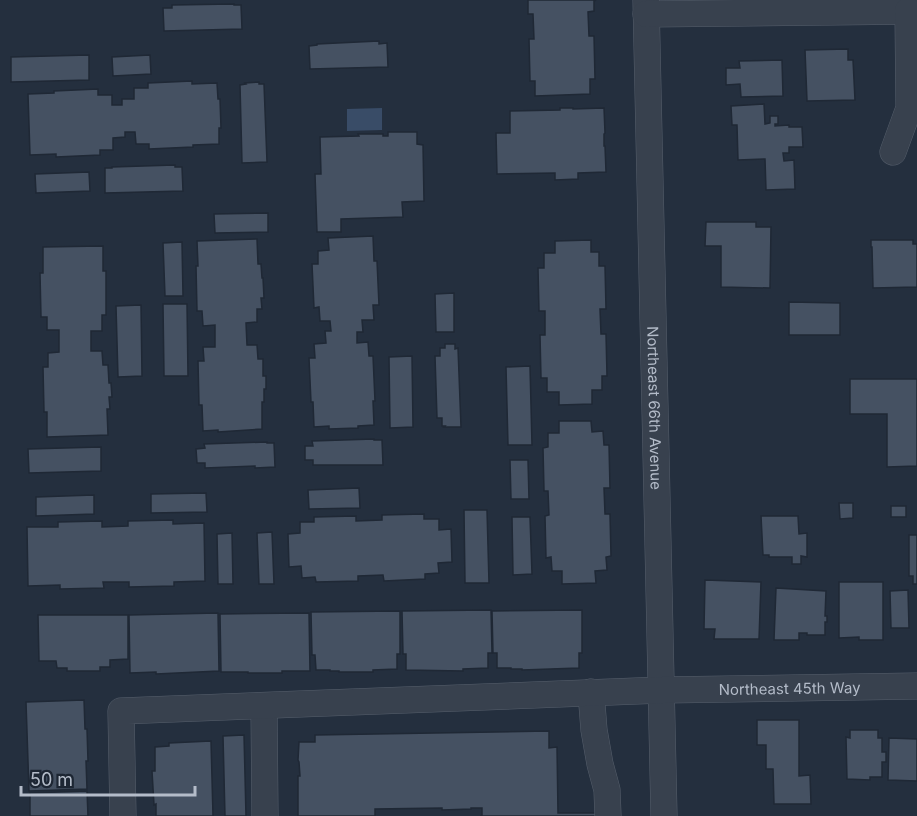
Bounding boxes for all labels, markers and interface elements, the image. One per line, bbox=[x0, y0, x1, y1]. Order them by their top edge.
street label: Northeast 66th Avenue bbox=[644, 326, 666, 490]
street label: Northeast 45th Way bbox=[718, 677, 861, 699]
scale bar bbox=[21, 759, 195, 797]
text: 50 m bbox=[30, 769, 73, 790]

